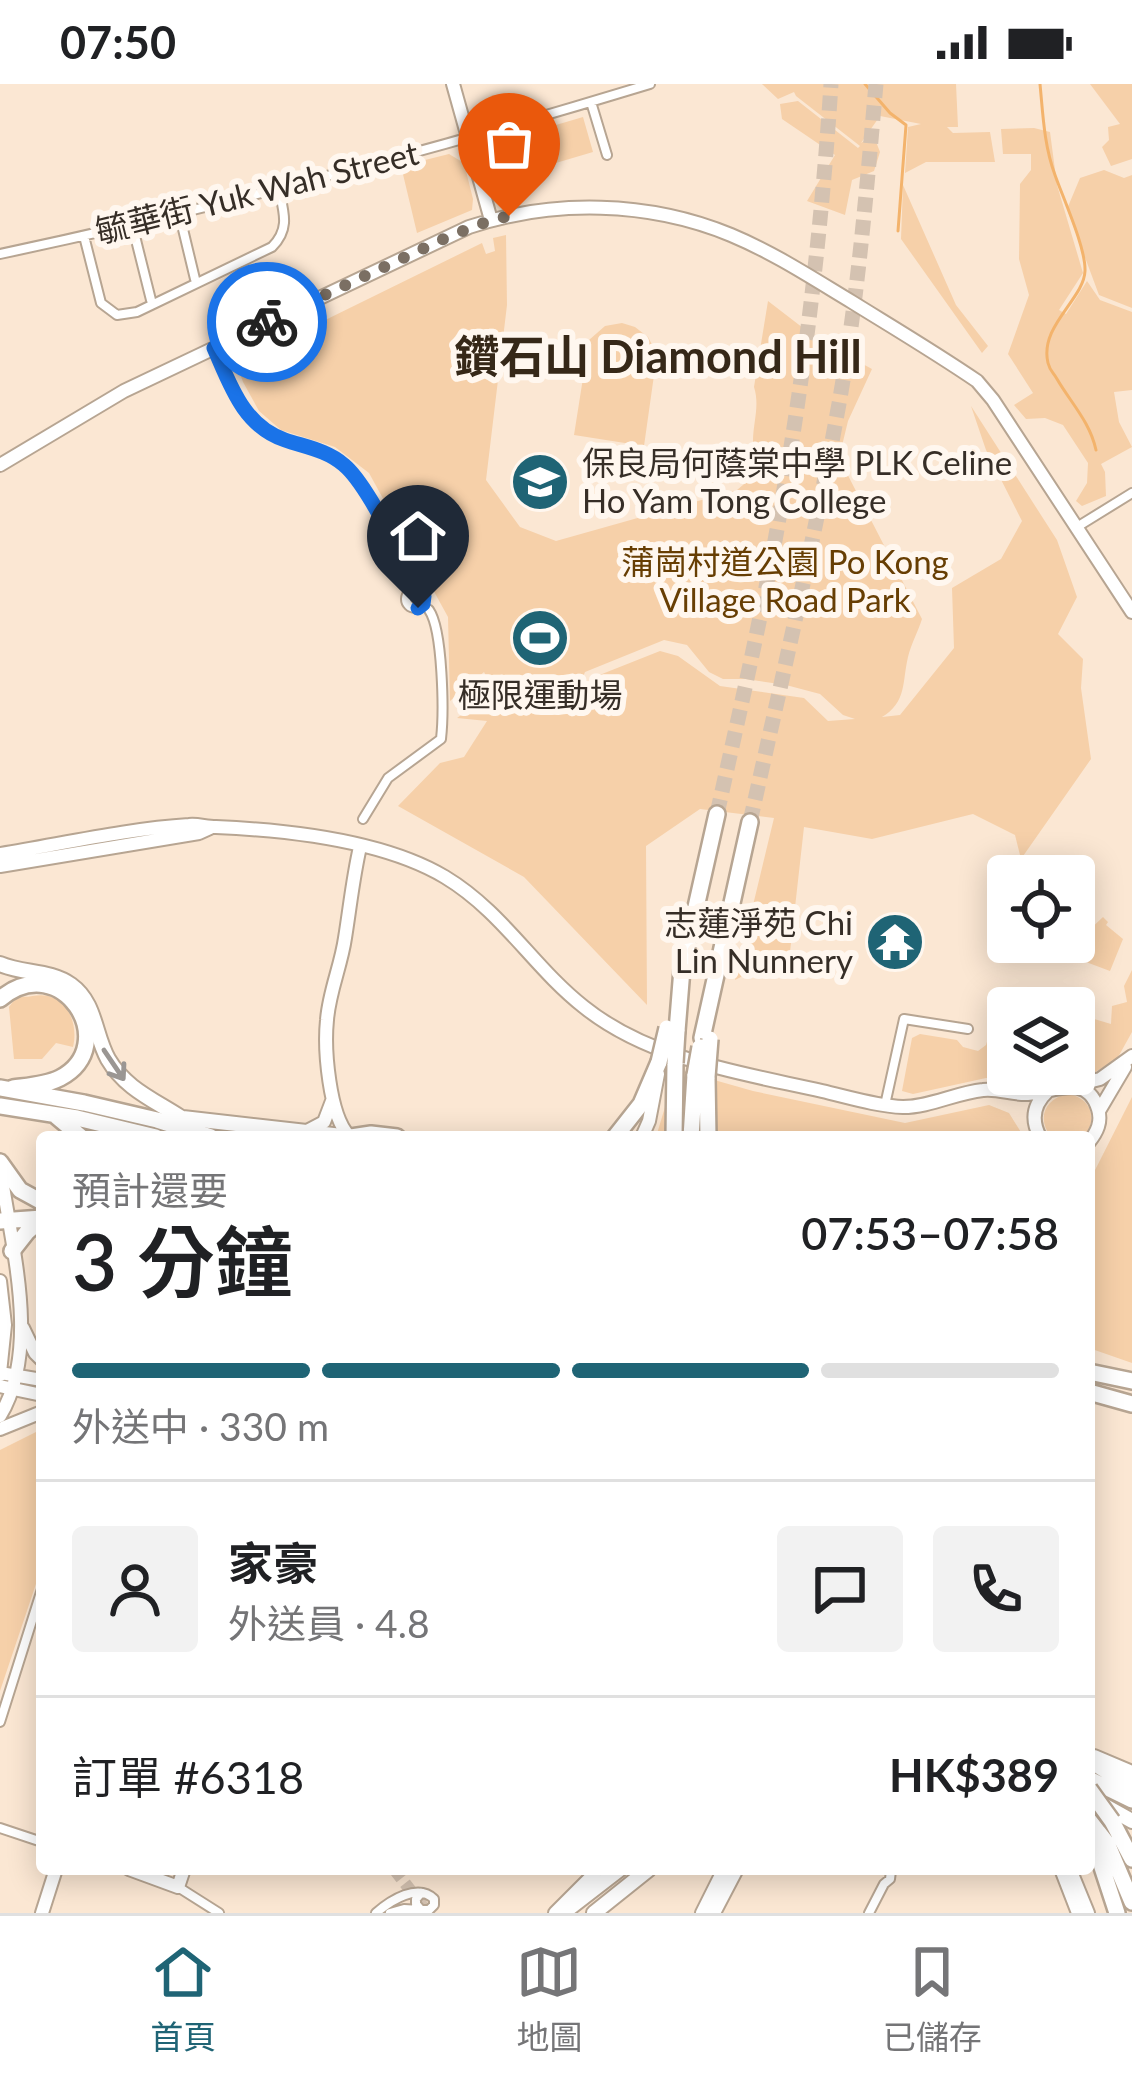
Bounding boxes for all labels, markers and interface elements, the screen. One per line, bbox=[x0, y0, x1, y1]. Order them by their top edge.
text: 07:50 bbox=[60, 15, 176, 69]
pin bbox=[458, 93, 560, 216]
icon: bag bbox=[476, 111, 542, 177]
street label: 毓華街 Yuk Wah Street bbox=[91, 132, 422, 250]
courier bbox=[207, 262, 327, 382]
icon: bike bbox=[234, 289, 300, 355]
district label: 鑽石山 Diamond Hill bbox=[454, 329, 862, 383]
place label: 保良局何蔭棠中學 PLK Celine Ho Yam Tong College bbox=[582, 442, 1012, 520]
school or university icon: 保良局何蔭棠中學 PLK Celine Ho Yam Tong College bbox=[509, 451, 571, 513]
pin bbox=[367, 485, 469, 608]
icon: home bbox=[385, 503, 451, 569]
park label: 蒲崗村道公園 Po Kong Village Road Park bbox=[621, 541, 949, 619]
sports icon: 極限運動場 bbox=[509, 607, 571, 669]
place label: 極限運動場 bbox=[458, 674, 623, 714]
map controls bbox=[987, 855, 1095, 1095]
button: locate bbox=[987, 855, 1095, 963]
place label: 志蓮淨苑 Chi Lin Nunnery bbox=[664, 902, 853, 980]
temple icon: 志蓮淨苑 Chi Lin Nunnery bbox=[864, 911, 926, 973]
button: layers bbox=[987, 987, 1095, 1095]
one-way arrow bbox=[102, 1047, 127, 1081]
text: 預計還要 bbox=[72, 1167, 228, 1213]
text: 07:53–07:58 bbox=[801, 1206, 1059, 1260]
text: 3 分鐘 bbox=[72, 1214, 293, 1308]
text: 外送中 · 330 m bbox=[72, 1403, 329, 1449]
button: person bbox=[72, 1526, 198, 1652]
button: chat bbox=[777, 1526, 903, 1652]
button: phone bbox=[933, 1526, 1059, 1652]
text: 家豪 bbox=[228, 1536, 318, 1590]
text: 外送員 · 4.8 bbox=[228, 1600, 430, 1646]
text: HK$389 bbox=[889, 1748, 1059, 1802]
text: 訂單 #6318 bbox=[72, 1750, 304, 1804]
tab: 首頁 bbox=[150, 1939, 216, 2059]
tab: 地圖 bbox=[516, 1939, 582, 2059]
tab: 已儲存 bbox=[883, 1939, 982, 2059]

